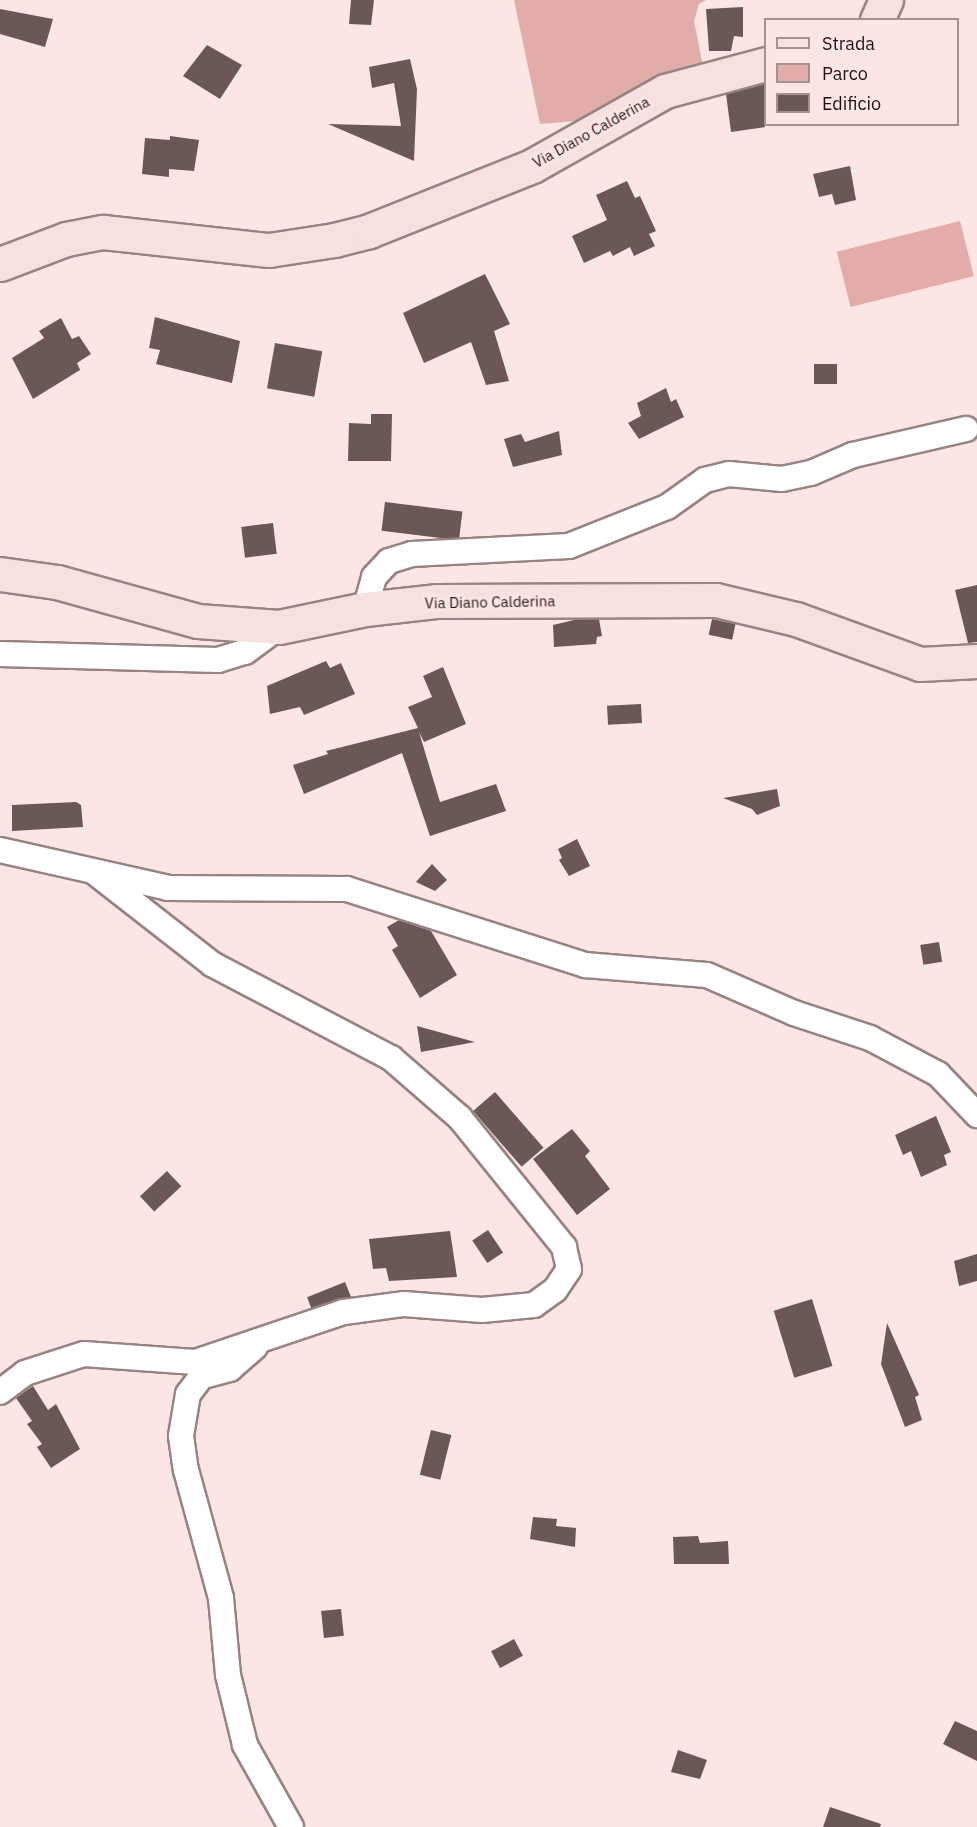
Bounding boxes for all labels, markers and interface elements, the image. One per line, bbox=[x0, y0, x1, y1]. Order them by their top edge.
legend bbox=[764, 18, 959, 126]
text: Strada bbox=[822, 32, 875, 55]
text: Parco bbox=[822, 62, 868, 85]
street label: Via Diano Calderina bbox=[529, 92, 653, 172]
text: Edificio bbox=[822, 92, 881, 115]
street label: Via Diano Calderina bbox=[424, 592, 556, 612]

